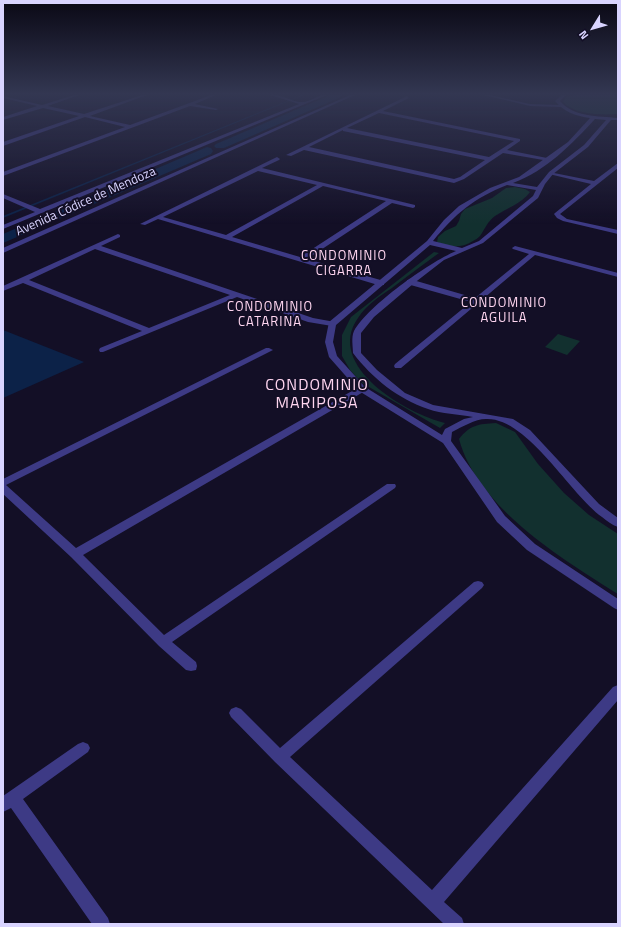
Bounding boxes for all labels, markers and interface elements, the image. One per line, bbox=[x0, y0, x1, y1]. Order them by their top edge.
north arrow bbox=[573, 8, 613, 48]
text: N bbox=[575, 27, 592, 43]
street label: Avenida Códice de Mendoza bbox=[14, 164, 158, 240]
district label: CONDOMINIO CIGARRA bbox=[301, 249, 387, 280]
district label: CONDOMINIO AGUILA bbox=[461, 296, 547, 327]
district label: CONDOMINIO CATARINA bbox=[227, 300, 313, 331]
district label: CONDOMINIO MARIPOSA bbox=[265, 376, 369, 414]

